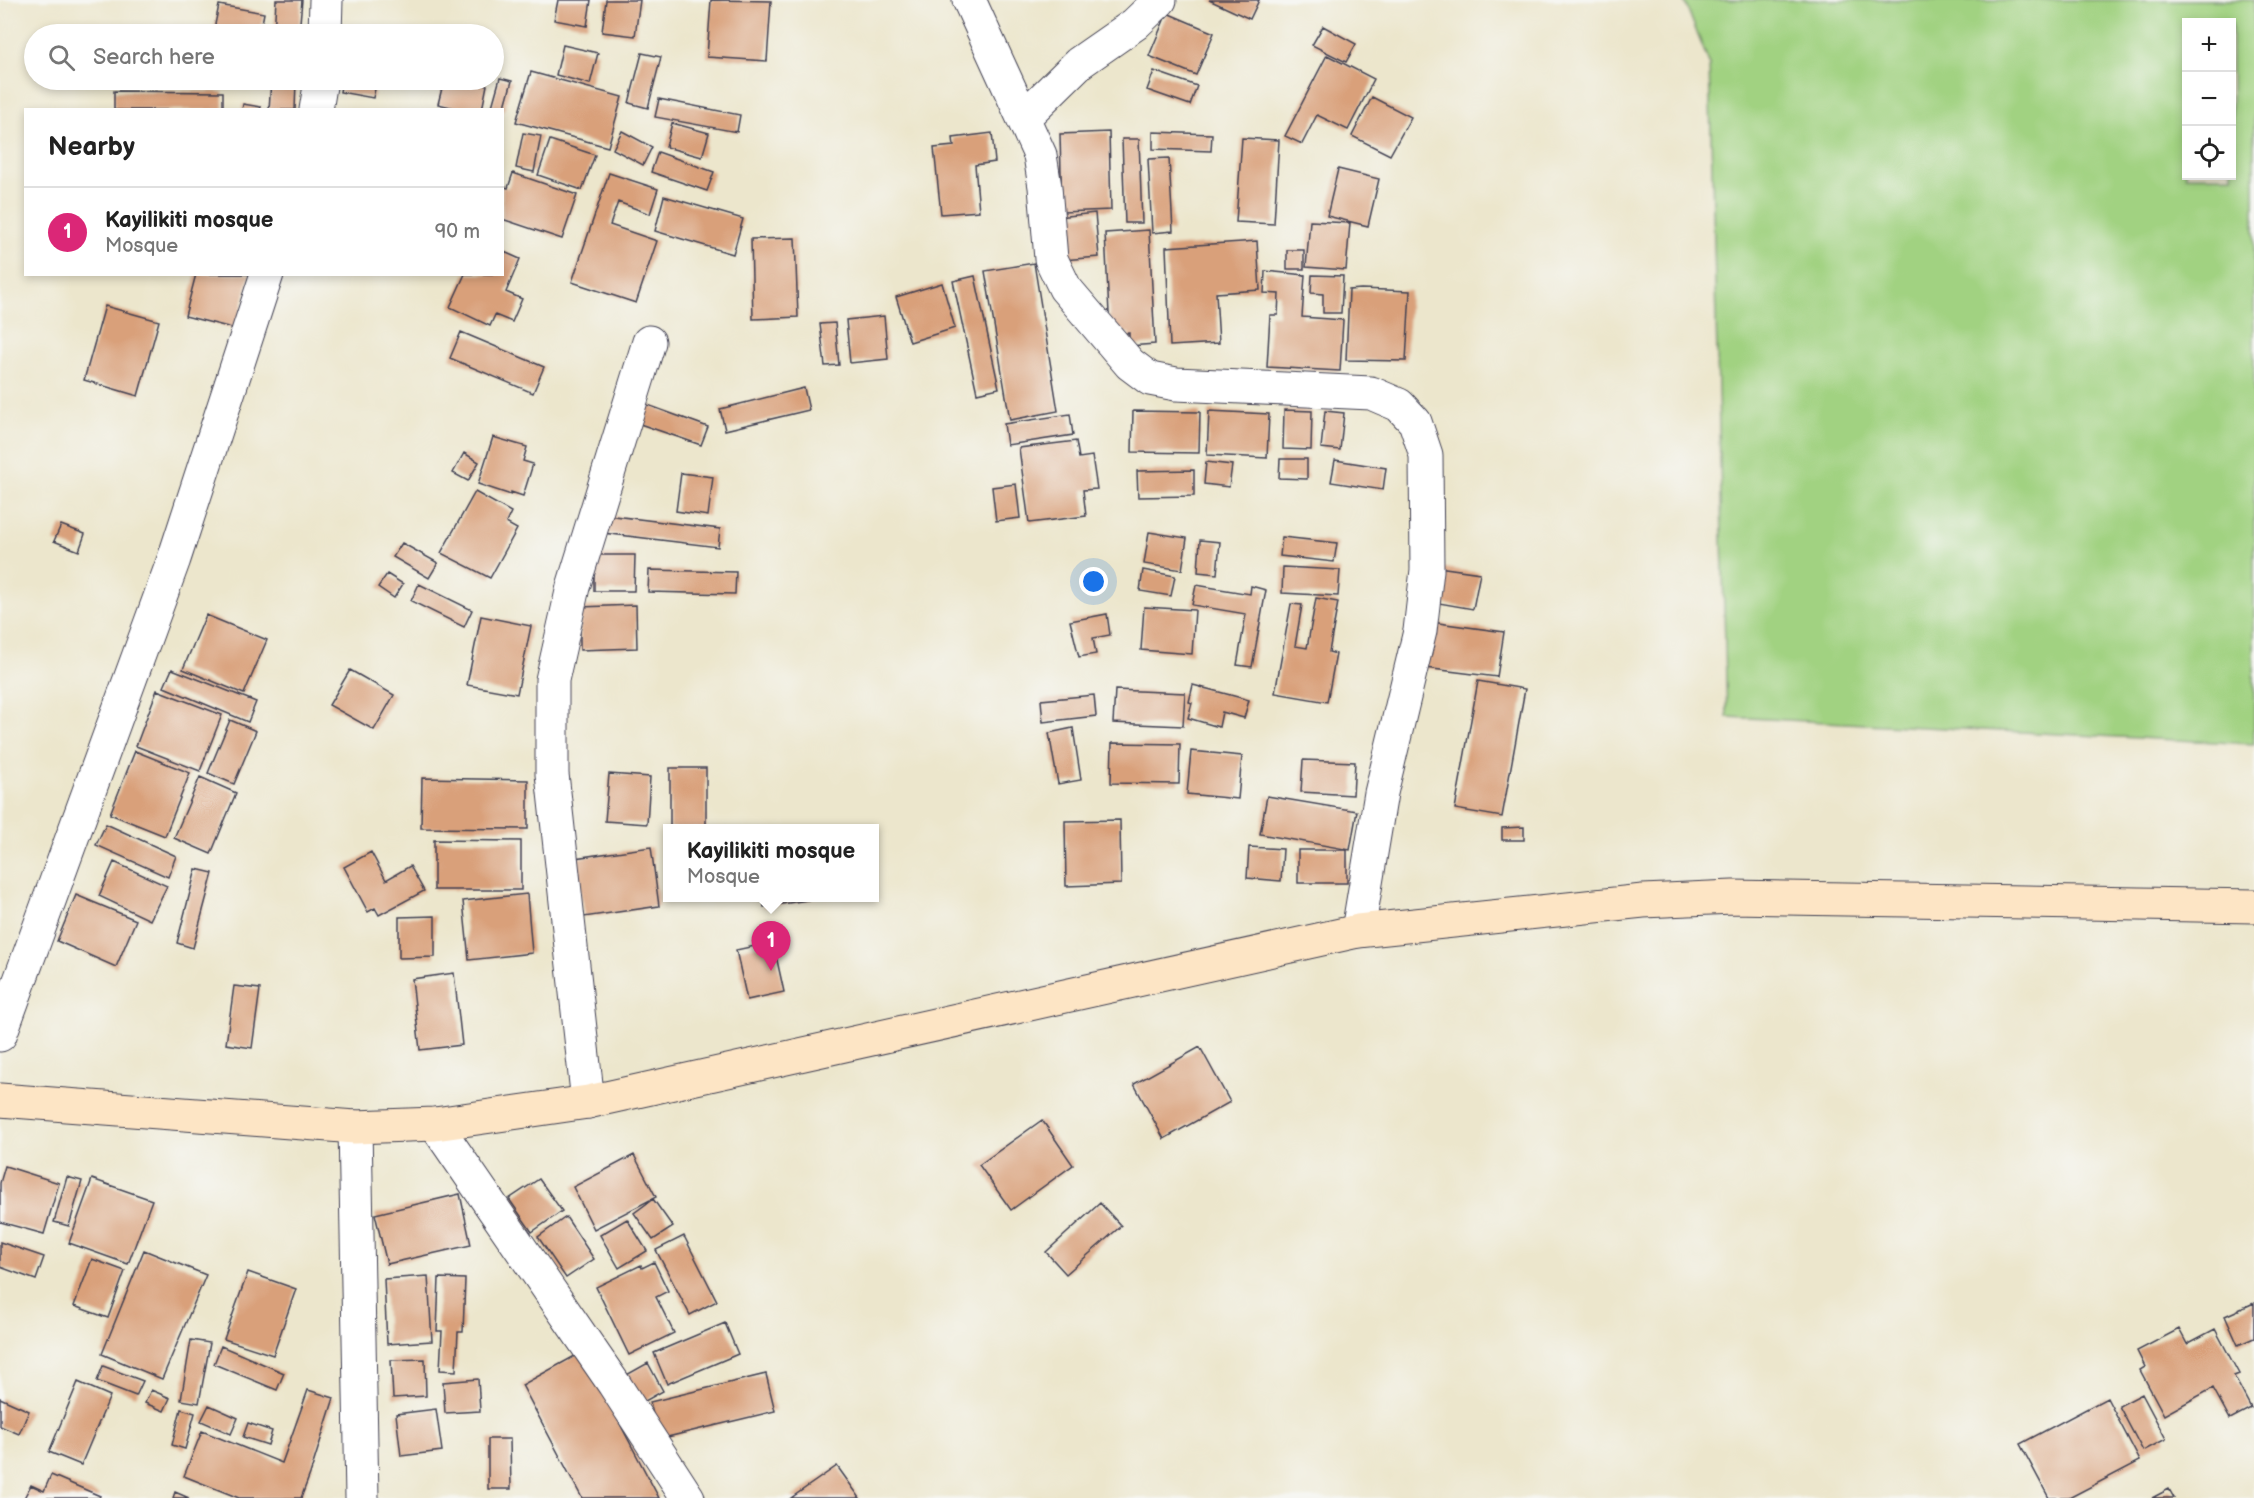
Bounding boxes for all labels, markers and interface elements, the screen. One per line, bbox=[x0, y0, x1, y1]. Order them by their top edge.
map controls bbox=[2182, 18, 2236, 180]
button: + bbox=[2182, 18, 2236, 72]
search box bbox=[24, 24, 504, 90]
icon: search bbox=[45, 41, 78, 74]
text: Search here bbox=[93, 44, 215, 71]
button: − bbox=[2182, 72, 2236, 126]
button: locate bbox=[2182, 126, 2236, 180]
text: Nearby bbox=[48, 132, 135, 163]
text: Kayilikiti mosque bbox=[105, 207, 273, 234]
text: 1 bbox=[63, 220, 72, 244]
text: 90 m bbox=[435, 220, 480, 244]
text: Mosque bbox=[105, 234, 178, 258]
your location bbox=[1079, 567, 1108, 596]
popup bbox=[663, 824, 879, 902]
text: Kayilikiti mosque bbox=[687, 838, 855, 865]
text: Mosque bbox=[687, 865, 760, 889]
pin: 1 bbox=[752, 922, 790, 971]

